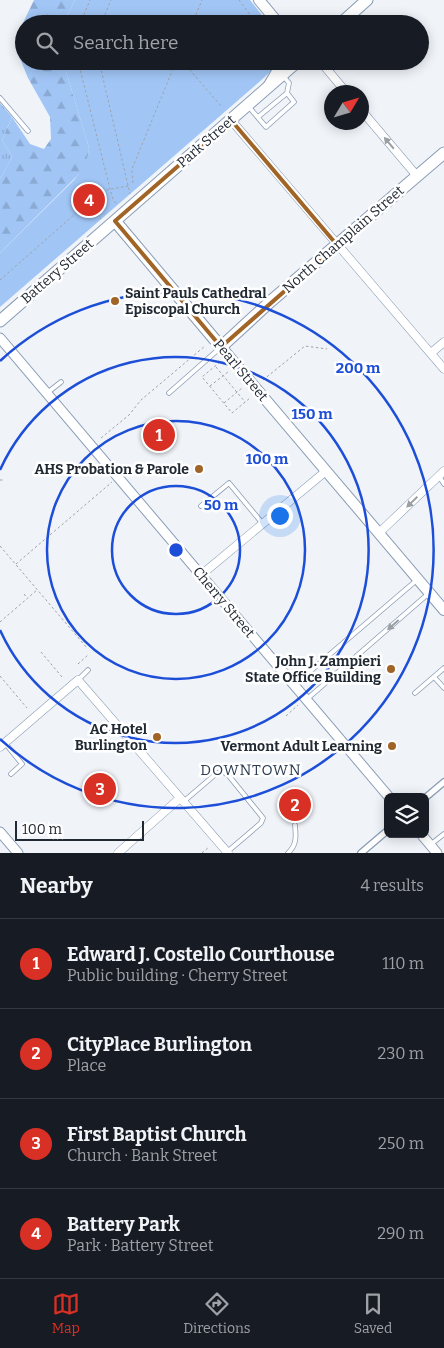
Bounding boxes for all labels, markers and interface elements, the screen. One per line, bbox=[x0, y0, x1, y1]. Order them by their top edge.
search box bbox=[15, 15, 429, 70]
icon: search bbox=[33, 29, 61, 57]
text: Search here bbox=[73, 31, 178, 54]
north arrow bbox=[324, 85, 369, 130]
street label: Park Street bbox=[174, 111, 239, 171]
one-way arrow bbox=[383, 138, 395, 150]
pin: 4 bbox=[73, 181, 105, 219]
street label: North Champlain Street bbox=[279, 182, 407, 297]
street label: Battery Street bbox=[18, 235, 97, 307]
place label: Saint Pauls Cathedral Episcopal Church bbox=[125, 285, 267, 318]
marker: Saint Pauls Cathedral Episcopal Church bbox=[109, 295, 121, 307]
street label: Pearl Street bbox=[210, 336, 271, 405]
text: 200 m bbox=[336, 359, 381, 377]
text: 150 m bbox=[291, 405, 333, 423]
pin: 1 bbox=[143, 416, 175, 454]
text: 100 m bbox=[246, 450, 289, 468]
place label: AHS Probation & Parole bbox=[34, 461, 189, 478]
marker: AHS Probation & Parole bbox=[193, 463, 205, 475]
text: 50 m bbox=[204, 496, 239, 514]
one-way arrow bbox=[406, 496, 418, 508]
your location bbox=[267, 503, 293, 529]
centre of rings bbox=[167, 541, 185, 559]
street label: Cherry Street bbox=[189, 563, 258, 641]
one-way arrow bbox=[387, 619, 399, 630]
place label: John J. Zampieri State Office Building bbox=[245, 653, 382, 686]
marker: John J. Zampieri State Office Building bbox=[385, 663, 397, 675]
place label: AC Hotel Burlington bbox=[75, 721, 148, 754]
marker: AC Hotel Burlington bbox=[151, 731, 163, 743]
place label: Vermont Adult Learning bbox=[221, 738, 382, 755]
marker: Vermont Adult Learning bbox=[386, 740, 398, 752]
district label: DOWNTOWN bbox=[200, 761, 302, 779]
pin: 3 bbox=[84, 770, 116, 808]
pin: 2 bbox=[279, 786, 311, 824]
map controls bbox=[384, 793, 429, 838]
button: layers bbox=[384, 793, 429, 838]
scale bar bbox=[15, 818, 144, 841]
text: 100 m bbox=[22, 821, 62, 838]
text: Nearby bbox=[20, 873, 93, 899]
text: 4 results bbox=[361, 876, 424, 895]
text: Edward J. Costello Courthouse bbox=[67, 943, 335, 966]
text: 1 bbox=[33, 954, 39, 973]
text: 110 m bbox=[382, 954, 424, 973]
text: Public building · Cherry Street bbox=[67, 966, 288, 985]
text: CityPlace Burlington bbox=[67, 1033, 252, 1056]
text: 2 bbox=[31, 1044, 41, 1063]
text: 230 m bbox=[377, 1044, 424, 1063]
text: Place bbox=[67, 1056, 106, 1075]
text: First Baptist Church bbox=[67, 1123, 247, 1146]
text: 3 bbox=[31, 1134, 41, 1153]
text: 250 m bbox=[378, 1134, 424, 1153]
text: Church · Bank Street bbox=[67, 1146, 217, 1165]
text: Battery Park bbox=[67, 1213, 180, 1236]
text: 4 bbox=[31, 1224, 41, 1243]
text: 290 m bbox=[377, 1224, 424, 1243]
text: Park · Battery Street bbox=[67, 1236, 213, 1255]
tab: Map bbox=[52, 1290, 80, 1337]
tab: Directions bbox=[183, 1290, 251, 1337]
tab: Saved bbox=[354, 1290, 392, 1337]

